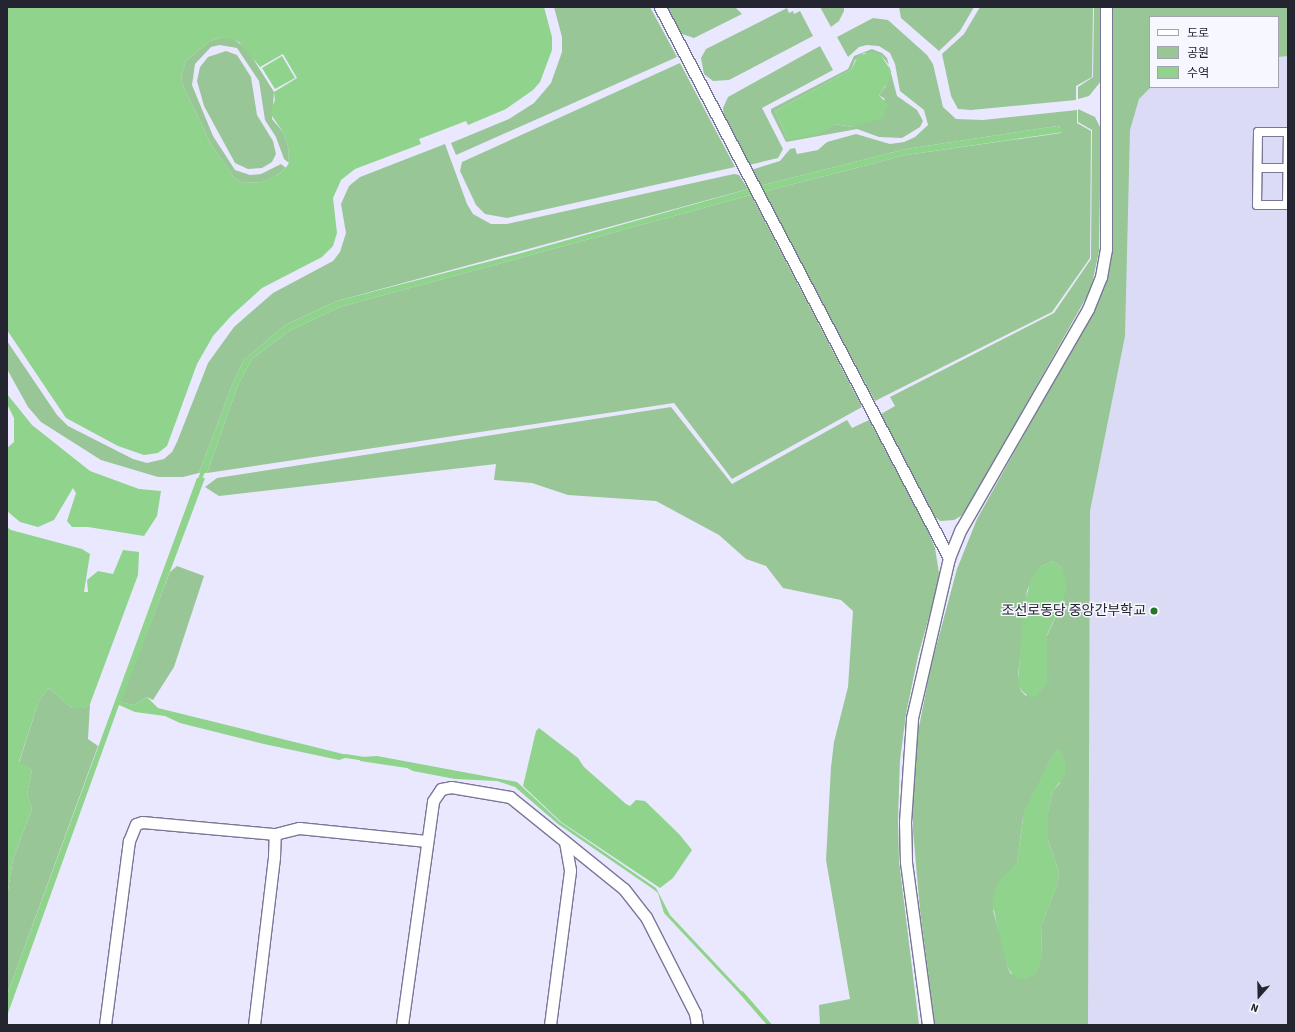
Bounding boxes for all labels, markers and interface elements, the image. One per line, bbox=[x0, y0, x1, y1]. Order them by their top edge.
legend bbox=[1149, 16, 1279, 88]
text: 도로 bbox=[1187, 25, 1209, 42]
text: 공원 bbox=[1187, 45, 1209, 62]
text: 수역 bbox=[1187, 65, 1209, 82]
place label: 조선로동당 중앙간부학교 bbox=[1002, 603, 1146, 619]
marker: 조선로동당 중앙간부학교 bbox=[1149, 606, 1159, 616]
north arrow bbox=[1239, 976, 1279, 1016]
text: N bbox=[1249, 999, 1261, 1016]

